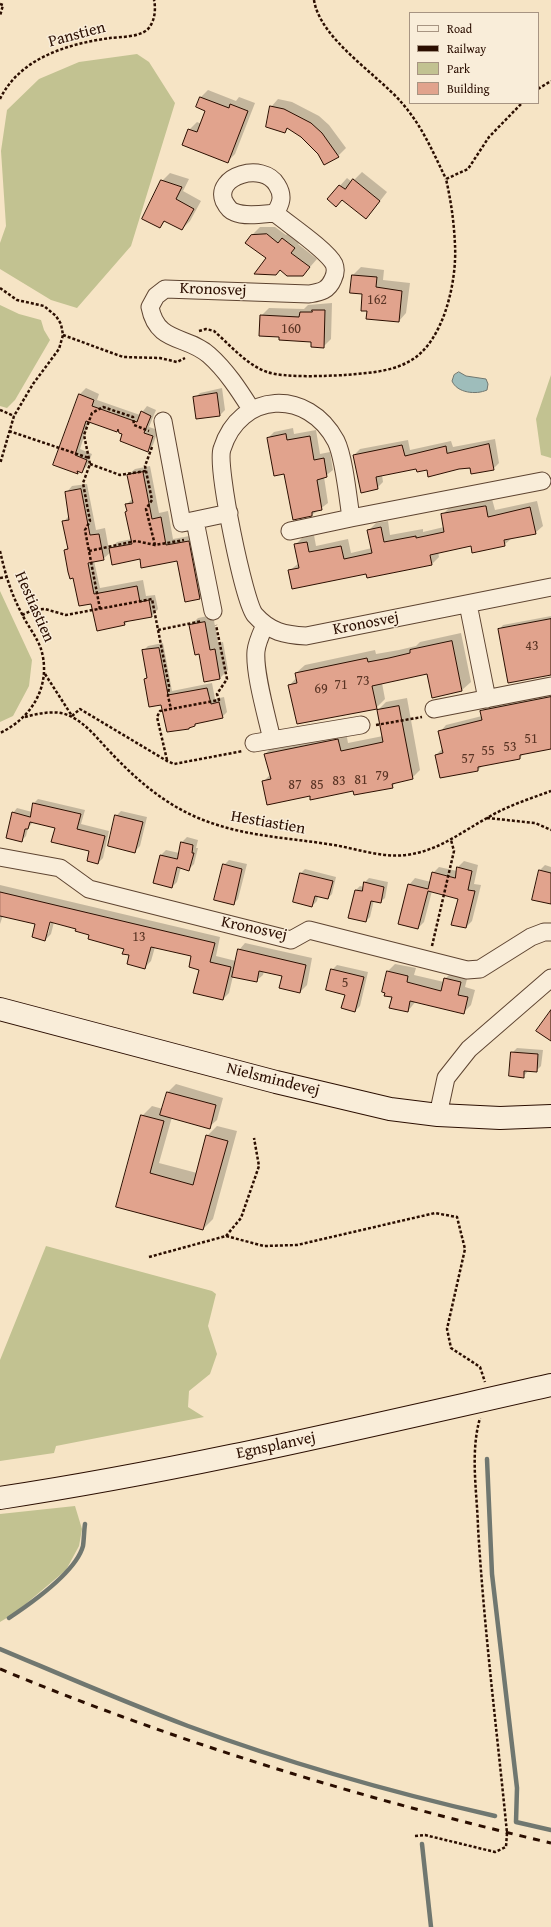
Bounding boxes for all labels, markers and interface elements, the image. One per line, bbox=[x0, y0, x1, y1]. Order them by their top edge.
legend bbox=[409, 12, 539, 104]
street label: Panstien bbox=[46, 18, 108, 52]
text: Road bbox=[447, 20, 472, 37]
text: Railway bbox=[447, 40, 486, 57]
text: Park bbox=[447, 60, 470, 77]
text: Building bbox=[447, 80, 490, 97]
street label: Kronosvej bbox=[179, 279, 247, 301]
house number: 162 bbox=[367, 292, 387, 308]
house number: 160 bbox=[281, 321, 301, 337]
street label: Hestiastien bbox=[10, 569, 58, 645]
street label: Kronosvej bbox=[331, 608, 401, 640]
house number: 43 bbox=[525, 638, 539, 654]
house number: 73 bbox=[356, 673, 370, 689]
house number: 71 bbox=[334, 677, 348, 693]
house number: 69 bbox=[314, 681, 328, 697]
house number: 51 bbox=[524, 731, 538, 747]
house number: 53 bbox=[503, 739, 517, 755]
house number: 55 bbox=[481, 743, 495, 759]
house number: 57 bbox=[461, 751, 475, 767]
house number: 79 bbox=[375, 768, 389, 784]
house number: 81 bbox=[354, 772, 368, 788]
house number: 83 bbox=[332, 773, 346, 789]
house number: 87 bbox=[288, 777, 302, 793]
house number: 85 bbox=[310, 777, 324, 793]
street label: Hestiastien bbox=[229, 807, 307, 839]
street label: Kronosvej bbox=[219, 913, 289, 945]
house number: 13 bbox=[132, 929, 146, 945]
house number: 5 bbox=[342, 975, 348, 991]
street label: Nielsmindevej bbox=[224, 1059, 322, 1101]
street label: Egnsplanvej bbox=[235, 1428, 317, 1464]

